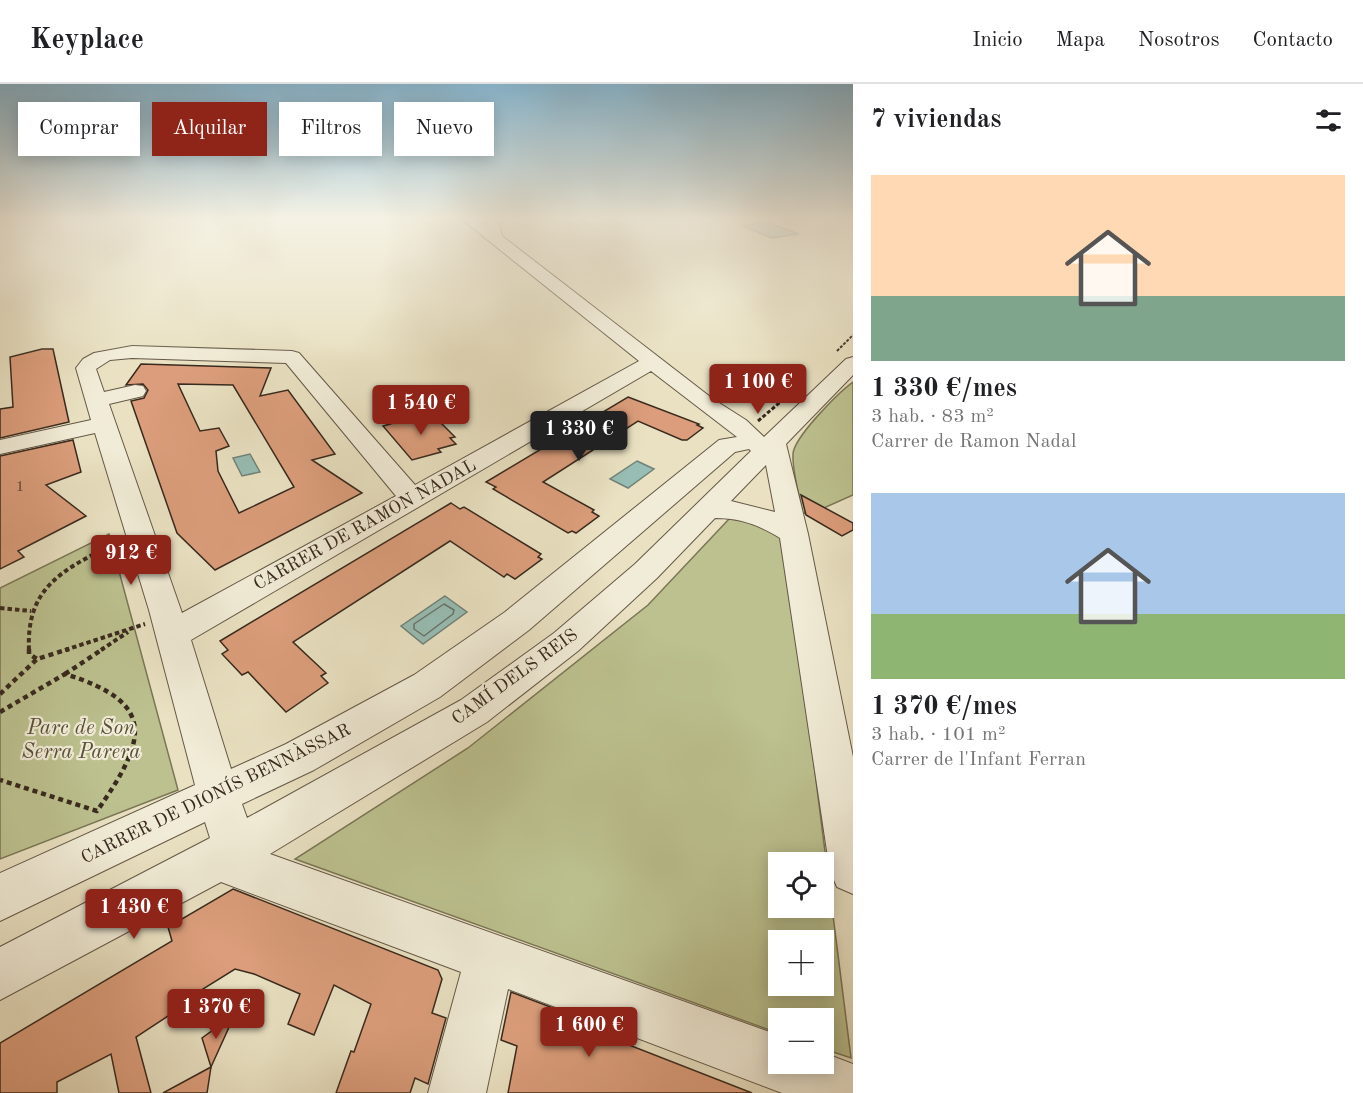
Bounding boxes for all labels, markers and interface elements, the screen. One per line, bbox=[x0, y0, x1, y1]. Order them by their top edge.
text: Keyplace bbox=[30, 27, 144, 55]
text: Inicio bbox=[972, 30, 1023, 51]
text: Mapa bbox=[1056, 30, 1105, 51]
text: Nosotros bbox=[1138, 30, 1220, 51]
text: Contacto bbox=[1253, 30, 1333, 51]
chip: Comprar bbox=[18, 102, 140, 156]
chip: Alquilar bbox=[152, 102, 267, 156]
chip: Filtros bbox=[279, 102, 382, 156]
chip: Nuevo bbox=[394, 102, 494, 156]
icon: filters bbox=[1312, 104, 1345, 137]
text: 7 viviendas bbox=[871, 107, 1001, 133]
icon: home bbox=[1054, 214, 1162, 322]
pin: 1 100 € bbox=[703, 364, 813, 415]
text: 1 100 € bbox=[723, 373, 793, 393]
text: 1 330 €/mes bbox=[871, 376, 1017, 402]
pin: 1 540 € bbox=[366, 385, 476, 436]
text: 1 540 € bbox=[386, 394, 456, 414]
text: 3 hab. · 83 m² bbox=[871, 407, 994, 427]
pin: 1 330 € bbox=[524, 411, 634, 462]
text: 1 330 € bbox=[544, 420, 614, 440]
text: Carrer de Ramon Nadal bbox=[871, 432, 1076, 452]
street label: CARRER DE RAMON NADAL bbox=[251, 456, 479, 594]
house number: 1 bbox=[16, 480, 24, 495]
icon: home bbox=[1054, 532, 1162, 640]
pin: 912 € bbox=[89, 535, 173, 586]
text: 912 € bbox=[105, 544, 157, 564]
street label: CAMÍ DELS REIS bbox=[447, 622, 581, 728]
text: 1 370 €/mes bbox=[871, 694, 1017, 720]
street label: CARRER DE DIONÍS BENNÀSSAR bbox=[77, 717, 354, 867]
park label: Parc de Son Serra Parera bbox=[22, 718, 140, 763]
text: 3 hab. · 101 m² bbox=[871, 725, 1005, 745]
text: Carrer de l'Infant Ferran bbox=[871, 750, 1086, 770]
map controls bbox=[768, 852, 834, 1074]
button: locate bbox=[768, 852, 834, 918]
pin: 1 430 € bbox=[79, 889, 189, 940]
text: 1 430 € bbox=[99, 898, 169, 918]
button: + bbox=[768, 930, 834, 996]
pin: 1 370 € bbox=[161, 989, 271, 1040]
text: 1 370 € bbox=[181, 998, 251, 1018]
pin: 1 600 € bbox=[534, 1007, 644, 1058]
button: − bbox=[768, 1008, 834, 1074]
text: 1 600 € bbox=[554, 1016, 624, 1036]

